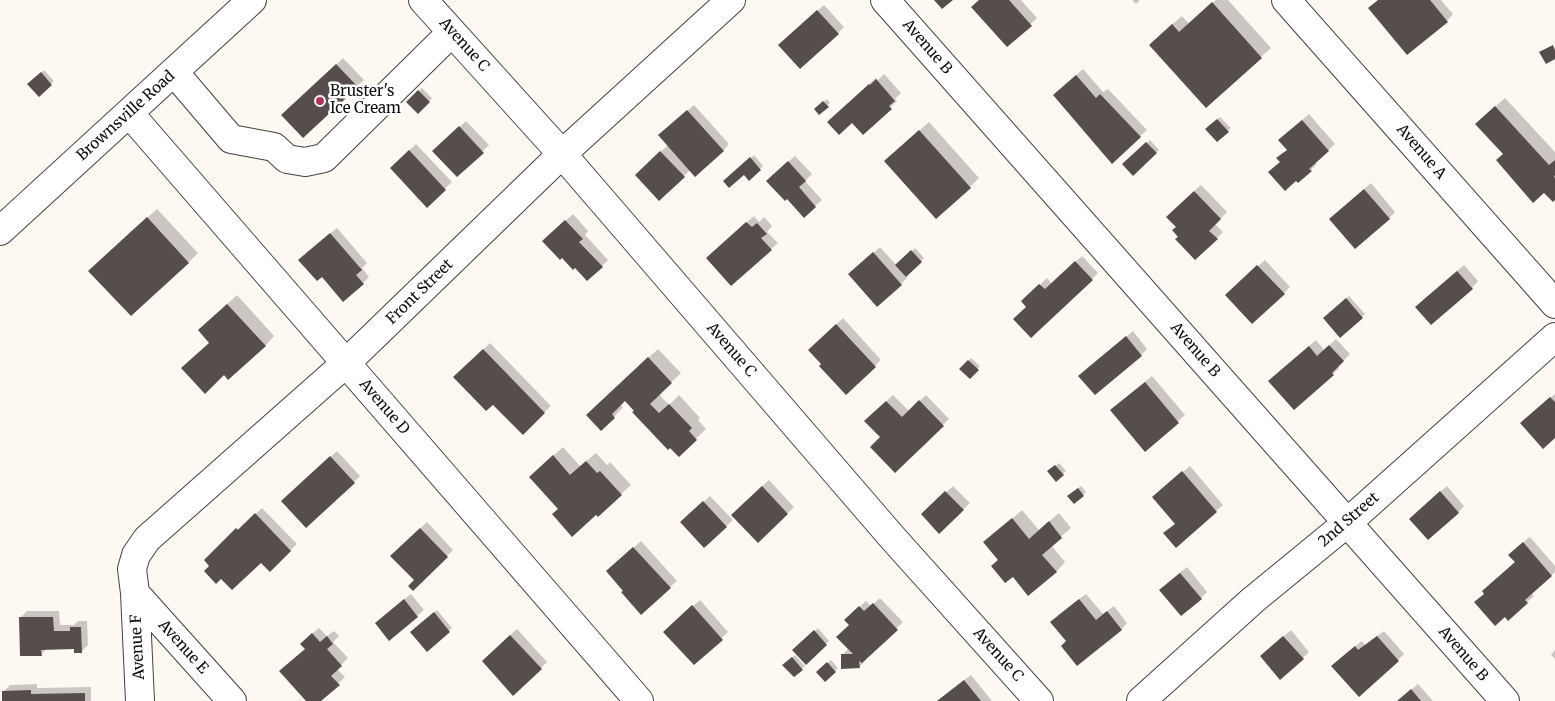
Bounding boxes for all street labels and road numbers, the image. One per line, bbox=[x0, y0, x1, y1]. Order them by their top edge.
street label: Avenue C bbox=[435, 14, 493, 76]
street label: Avenue B bbox=[898, 16, 956, 78]
street label: Brownsville Road bbox=[73, 67, 179, 165]
street label: Avenue A bbox=[1392, 121, 1450, 183]
street label: Front Street bbox=[383, 256, 457, 328]
street label: Avenue C bbox=[703, 319, 759, 381]
street label: Avenue B bbox=[1166, 319, 1224, 381]
street label: Avenue D bbox=[355, 376, 413, 438]
street label: 2nd Street bbox=[1315, 489, 1383, 551]
street label: Avenue F bbox=[127, 614, 149, 680]
street label: Avenue E bbox=[154, 617, 212, 677]
street label: Avenue B bbox=[1434, 623, 1492, 685]
street label: Avenue C bbox=[969, 624, 1027, 686]

